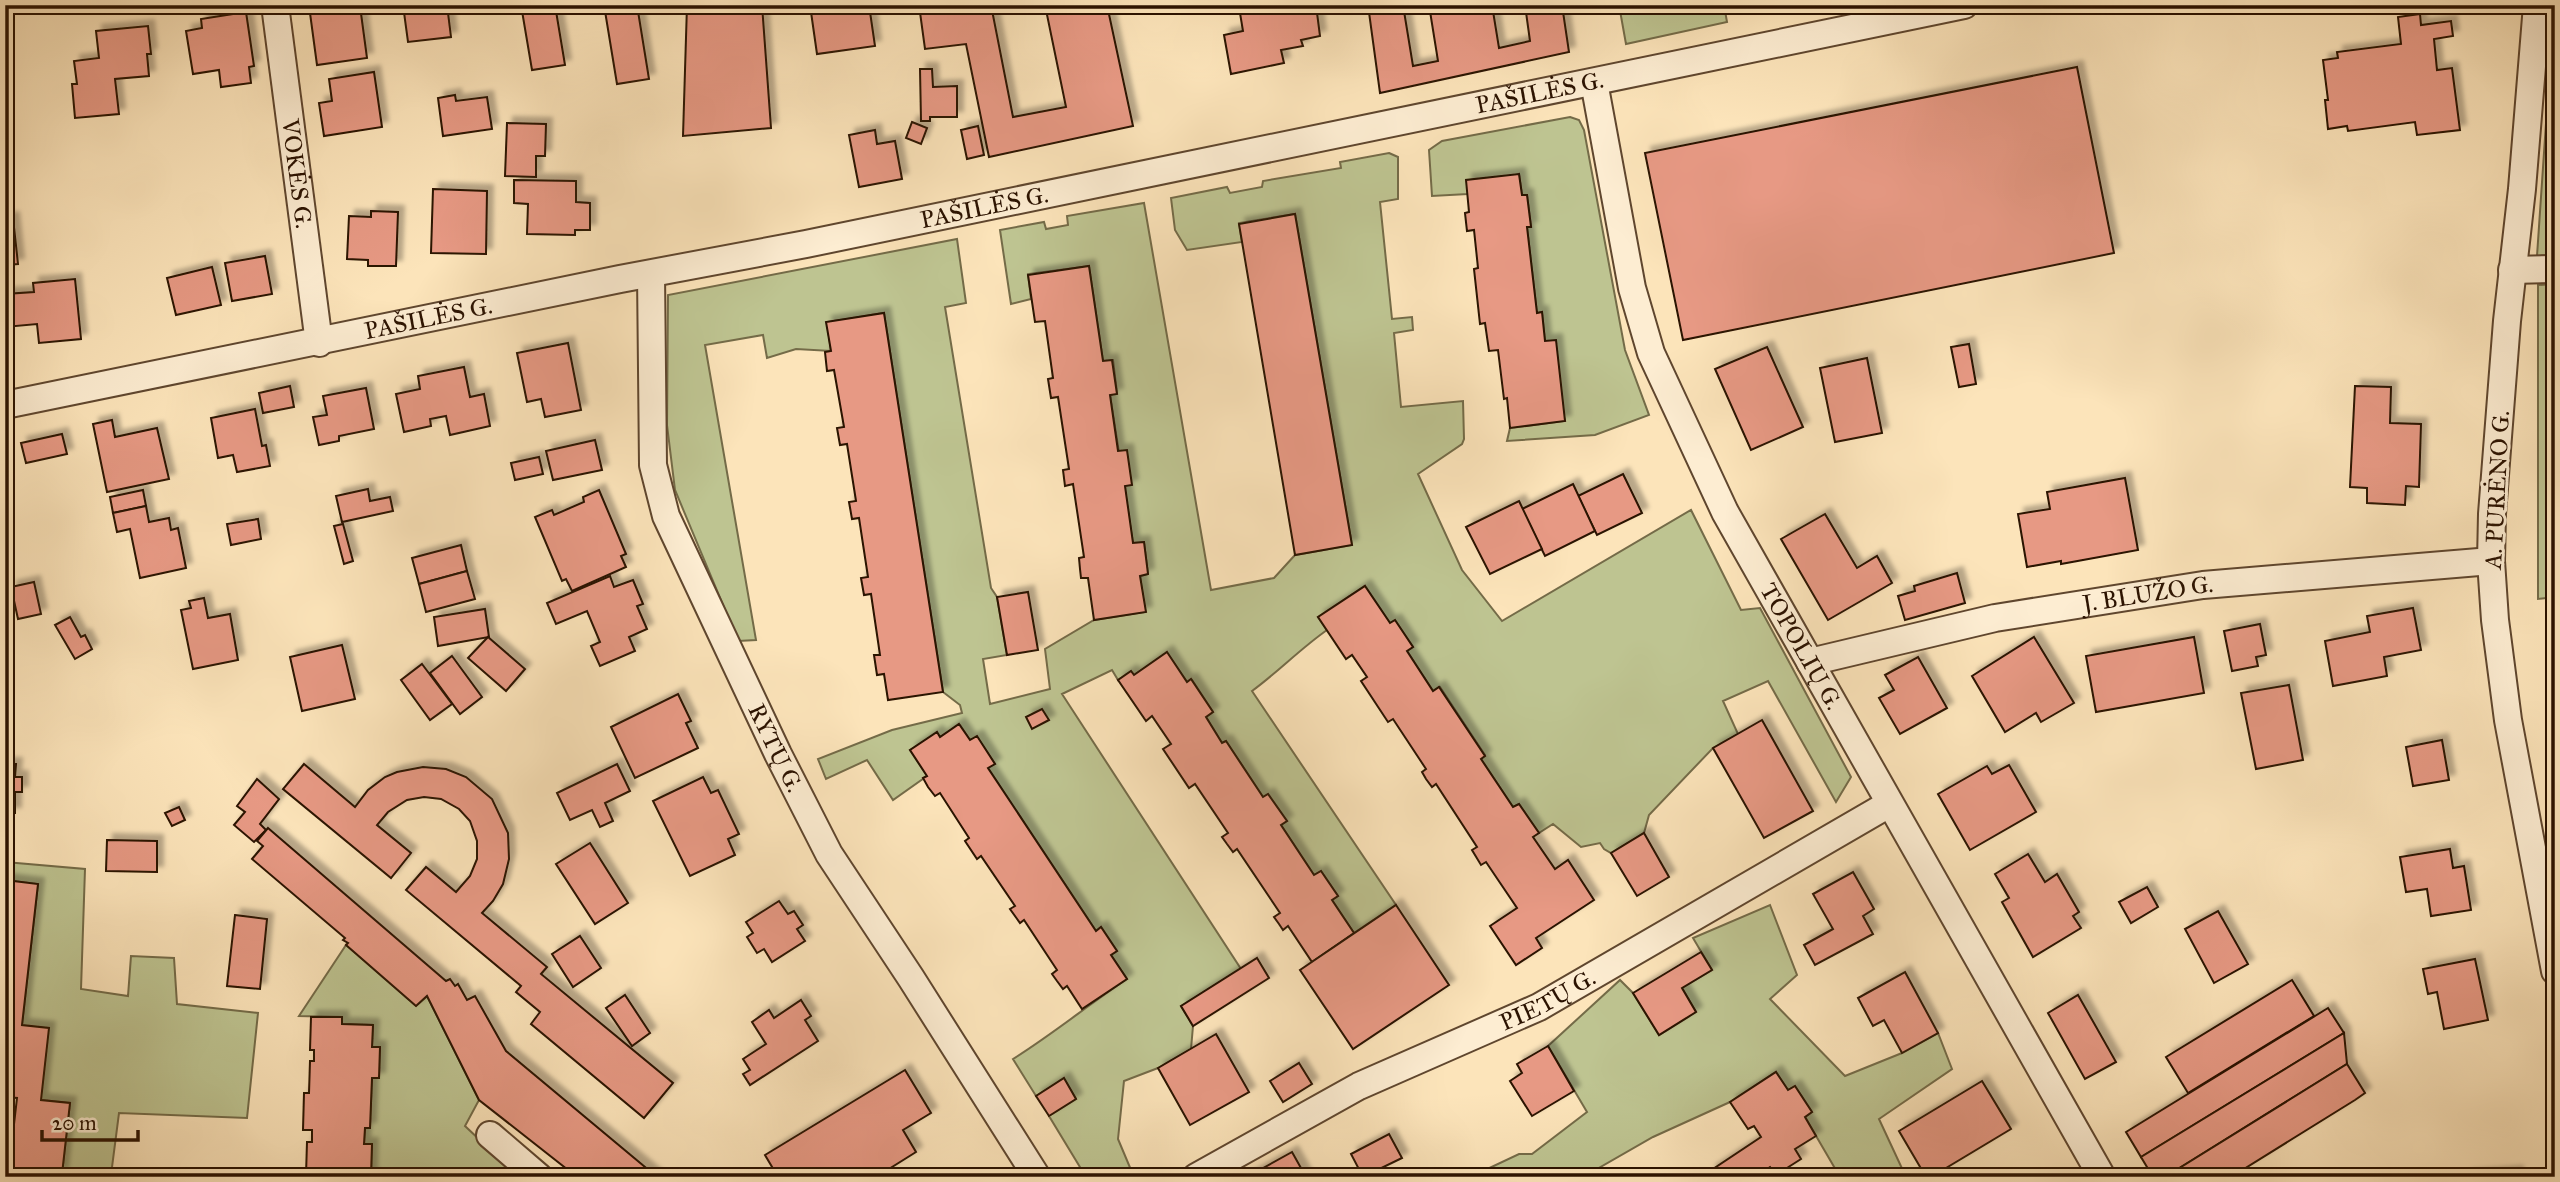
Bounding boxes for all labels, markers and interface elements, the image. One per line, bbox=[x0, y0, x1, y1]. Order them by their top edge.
street label: PAŠILĖS G. bbox=[1473, 65, 1606, 120]
street label: VOKĖS G. bbox=[275, 116, 319, 230]
street label: PAŠILĖS G. bbox=[918, 179, 1051, 235]
street label: PAŠILĖS G. bbox=[362, 291, 495, 346]
street label: A. PURĖNO G. bbox=[2478, 410, 2516, 571]
street label: J. BLUŽO G. bbox=[2077, 569, 2214, 619]
street label: TOPOLIŲ G. bbox=[1753, 578, 1849, 715]
street label: RYTŲ G. bbox=[741, 699, 810, 797]
street label: PIETŲ G. bbox=[1495, 962, 1601, 1037]
scale bar bbox=[42, 1098, 138, 1142]
text: 20 m bbox=[52, 1110, 97, 1136]

